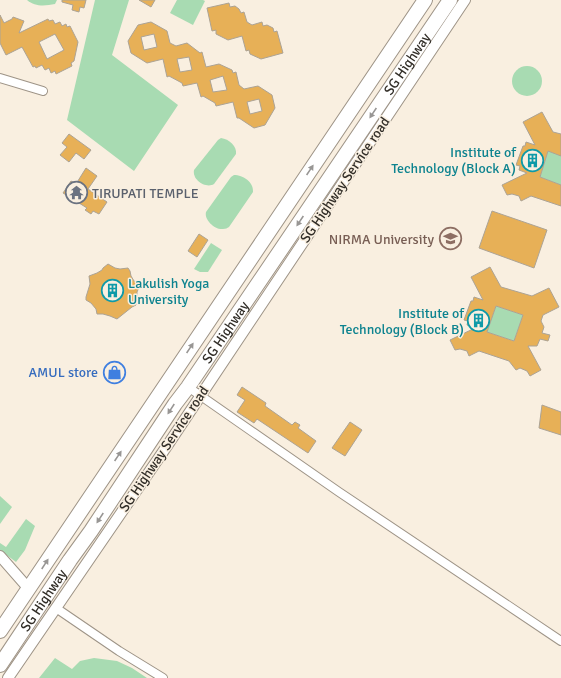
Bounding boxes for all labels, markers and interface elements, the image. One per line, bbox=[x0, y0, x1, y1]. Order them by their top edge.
street label: SG Highway bbox=[380, 29, 434, 98]
one-way arrow bbox=[369, 108, 377, 119]
street label: SG Highway Service road bbox=[297, 114, 393, 246]
place label: Institute of Technology (Block A) bbox=[391, 144, 517, 177]
building icon: Institute of Technology (Block A) bbox=[519, 147, 545, 173]
one-way arrow bbox=[306, 165, 314, 176]
temple icon: TIRUPATI TEMPLE bbox=[64, 180, 90, 206]
place label: TIRUPATI TEMPLE bbox=[92, 185, 199, 202]
one-way arrow bbox=[296, 216, 304, 226]
school or university icon: NIRMA University bbox=[437, 226, 463, 252]
place label: NIRMA University bbox=[329, 231, 434, 248]
place label: Lakulish Yoga University bbox=[128, 275, 209, 308]
building icon: Lakulish Yoga University bbox=[100, 278, 126, 304]
street label: SG Highway bbox=[198, 297, 252, 366]
place label: Institute of Technology (Block B) bbox=[340, 305, 465, 338]
building icon: Institute of Technology (Block B) bbox=[466, 308, 492, 334]
one-way arrow bbox=[186, 343, 194, 353]
shop icon: AMUL store bbox=[101, 359, 127, 385]
place label: AMUL store bbox=[28, 364, 98, 381]
street label: SG Highway Service road bbox=[116, 383, 212, 515]
one-way arrow bbox=[168, 403, 175, 415]
one-way arrow bbox=[114, 451, 122, 461]
one-way arrow bbox=[96, 513, 104, 523]
one-way arrow bbox=[42, 558, 49, 570]
street label: SG Highway bbox=[16, 565, 70, 635]

